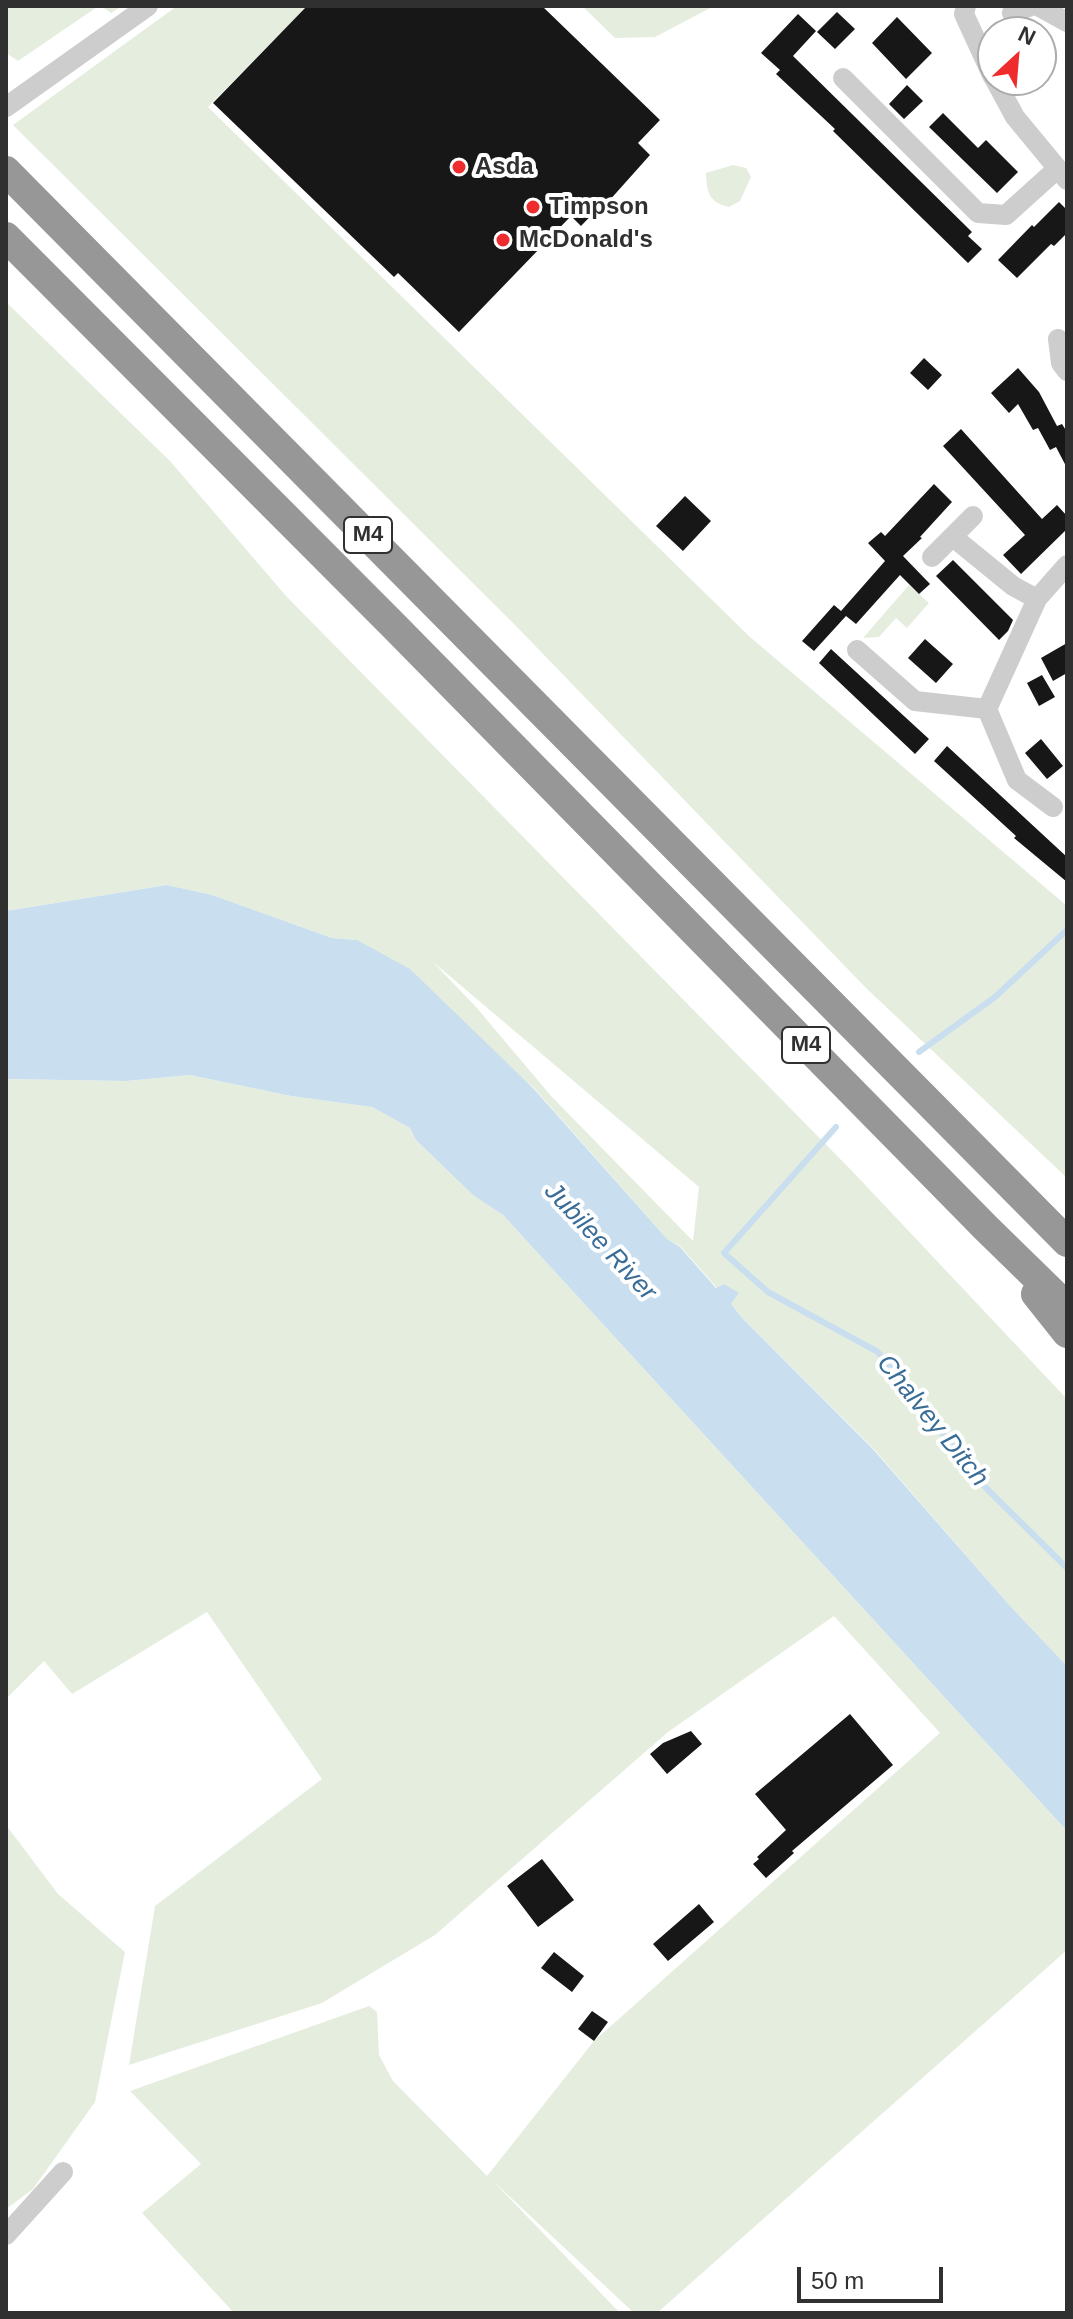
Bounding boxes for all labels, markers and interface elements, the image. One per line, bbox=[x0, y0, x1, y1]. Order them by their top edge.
north arrow bbox=[977, 16, 1057, 96]
text: N bbox=[1014, 21, 1039, 50]
place label: Asda bbox=[475, 153, 534, 181]
marker: Asda bbox=[450, 158, 468, 176]
place label: Timpson bbox=[549, 193, 649, 221]
marker: Timpson bbox=[524, 198, 542, 216]
place label: McDonald's bbox=[519, 226, 653, 254]
marker: McDonald's bbox=[494, 231, 512, 249]
road number: M4 bbox=[344, 517, 392, 553]
road number: M4 bbox=[782, 1027, 830, 1063]
water label: Jubilee River bbox=[537, 1176, 663, 1308]
water label: Chalvey Ditch bbox=[869, 1349, 995, 1493]
scale bar bbox=[801, 2251, 947, 2301]
text: 50 m bbox=[811, 2267, 864, 2294]

